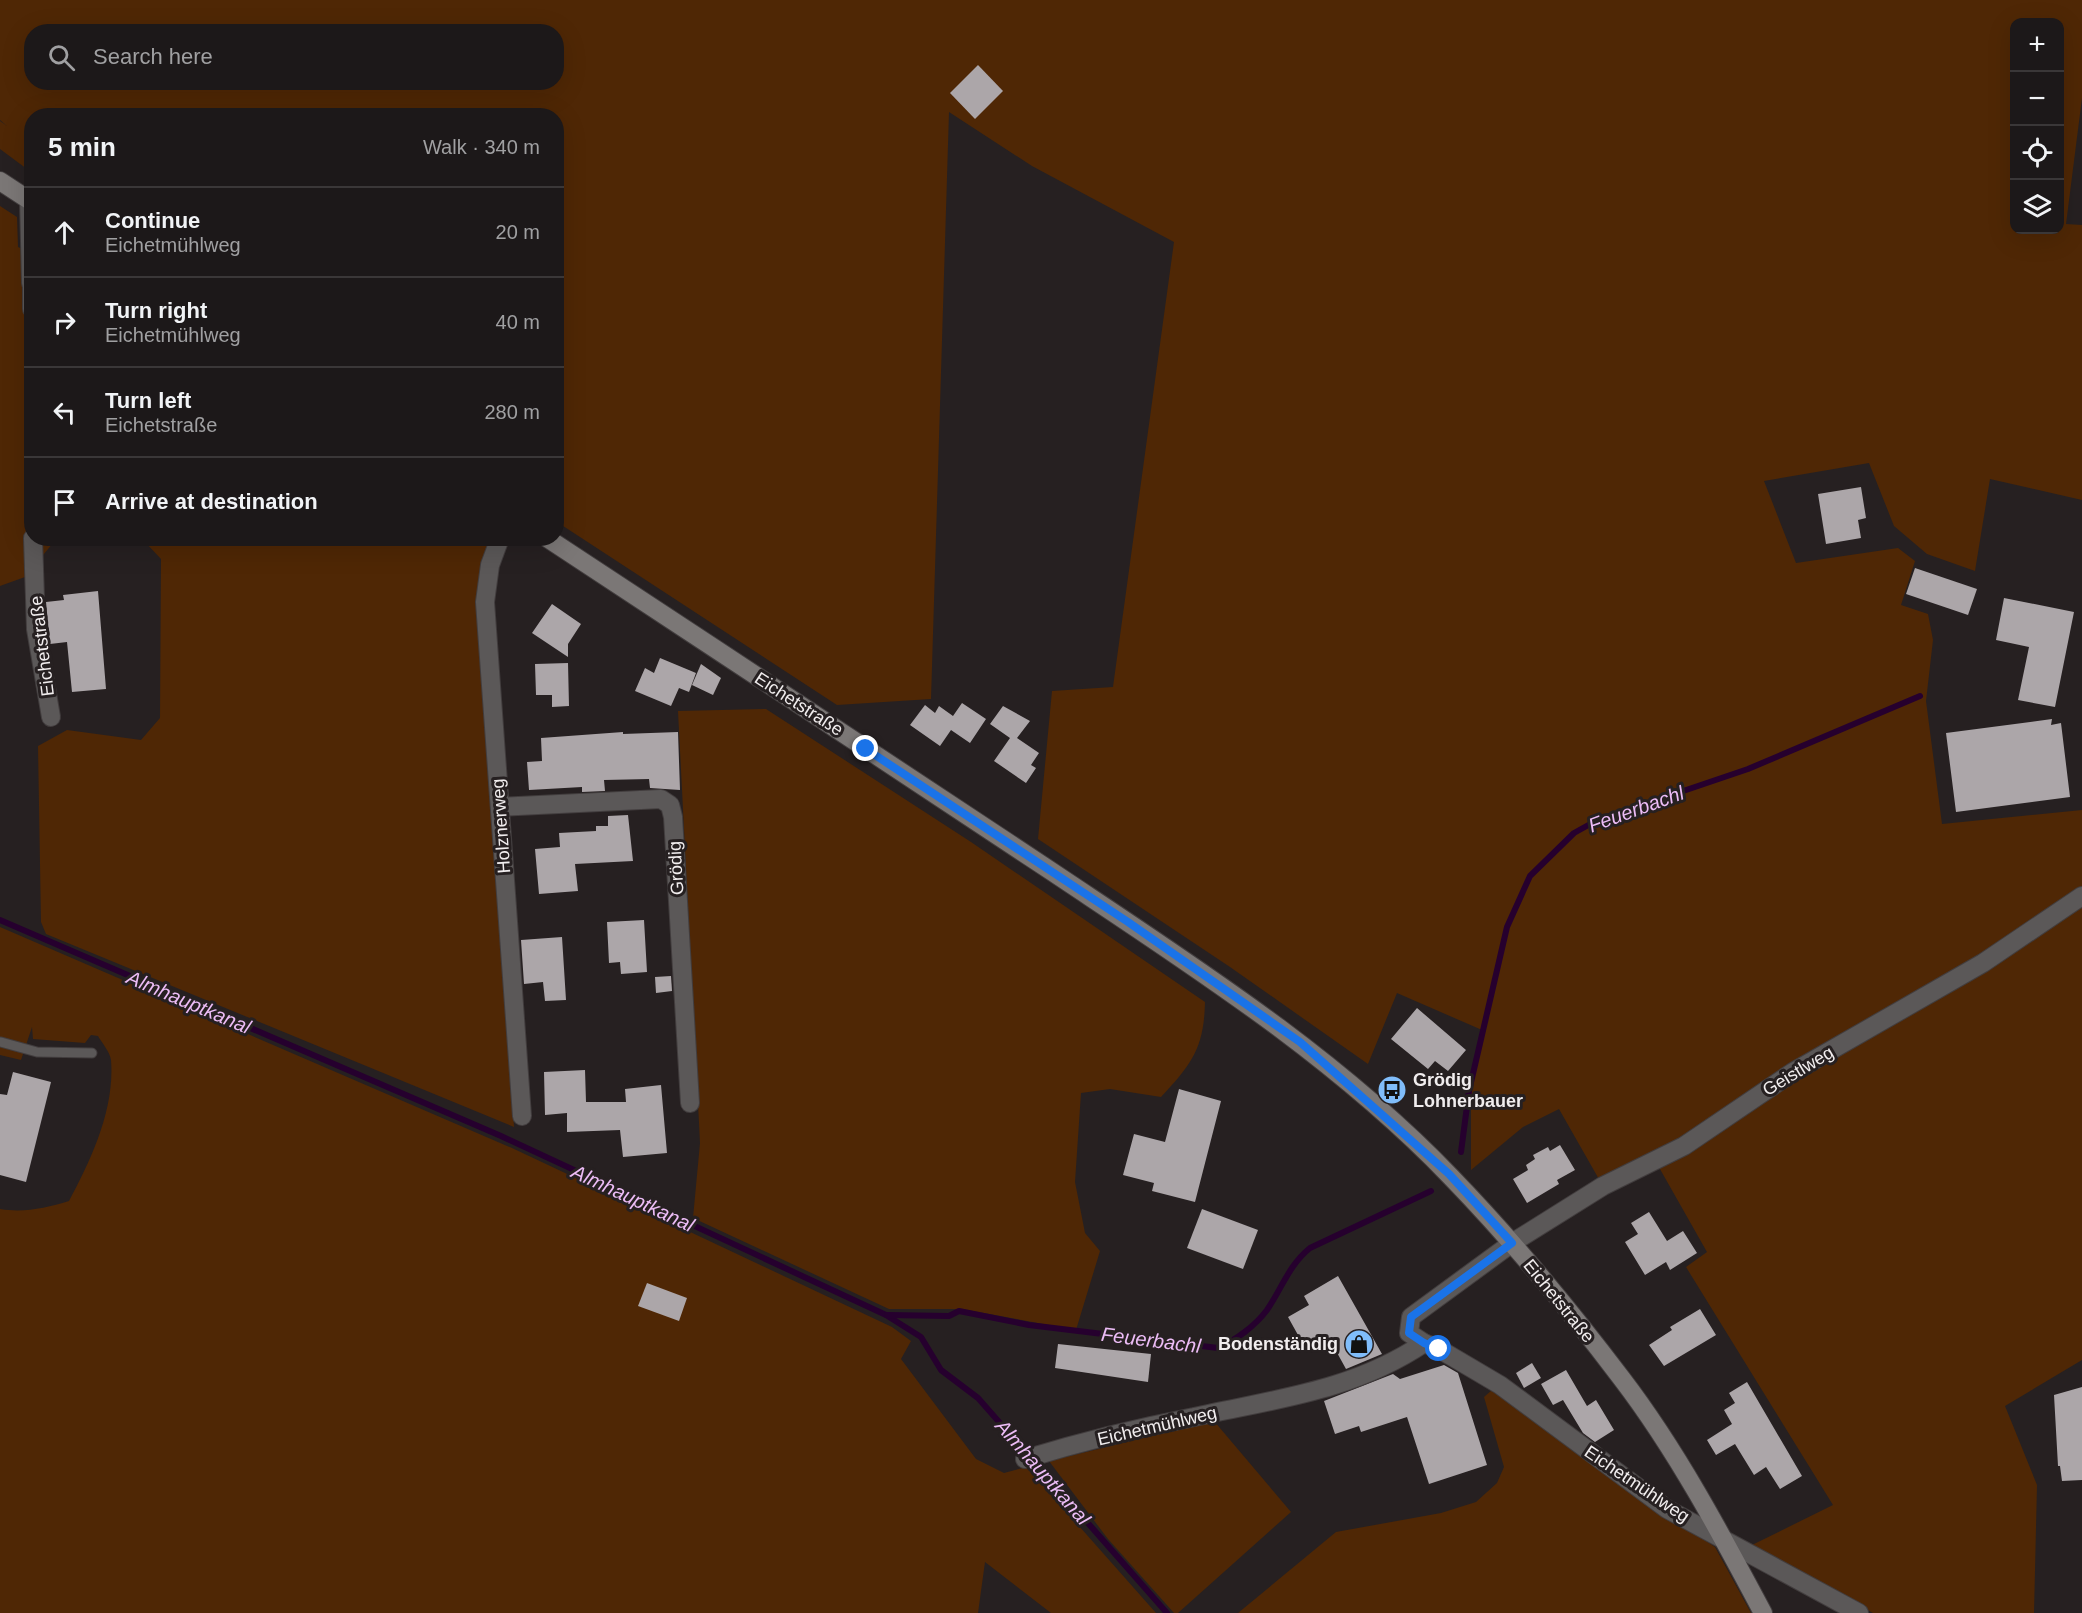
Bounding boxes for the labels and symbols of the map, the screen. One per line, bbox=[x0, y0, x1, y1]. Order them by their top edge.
street label: Eichetstraße bbox=[26, 595, 58, 697]
street label: Eichetstraße bbox=[751, 668, 847, 740]
route end bbox=[852, 735, 878, 761]
street label: Holznerweg bbox=[488, 778, 514, 874]
water label: Feuerbachl bbox=[1585, 781, 1687, 836]
street label: Grödig bbox=[665, 840, 687, 896]
water label: Almhauptkanal bbox=[123, 966, 255, 1038]
street label: Geistlweg bbox=[1759, 1042, 1837, 1100]
place label: Grödig Lohnerbauer bbox=[1413, 1070, 1523, 1111]
bus stop icon: Grödig Lohnerbauer bbox=[1376, 1074, 1408, 1106]
water label: Almhauptkanal bbox=[567, 1160, 698, 1236]
street label: Eichetstraße bbox=[1519, 1255, 1599, 1347]
water label: Feuerbachl bbox=[1100, 1323, 1203, 1357]
shop icon: Bodenständig bbox=[1343, 1328, 1375, 1360]
place label: Bodenständig bbox=[1218, 1334, 1338, 1354]
route start bbox=[1425, 1335, 1451, 1361]
street label: Eichetmühlweg bbox=[1095, 1403, 1219, 1449]
water label: Almhauptkanal bbox=[991, 1414, 1095, 1530]
street label: Eichetmühlweg bbox=[1581, 1442, 1693, 1526]

